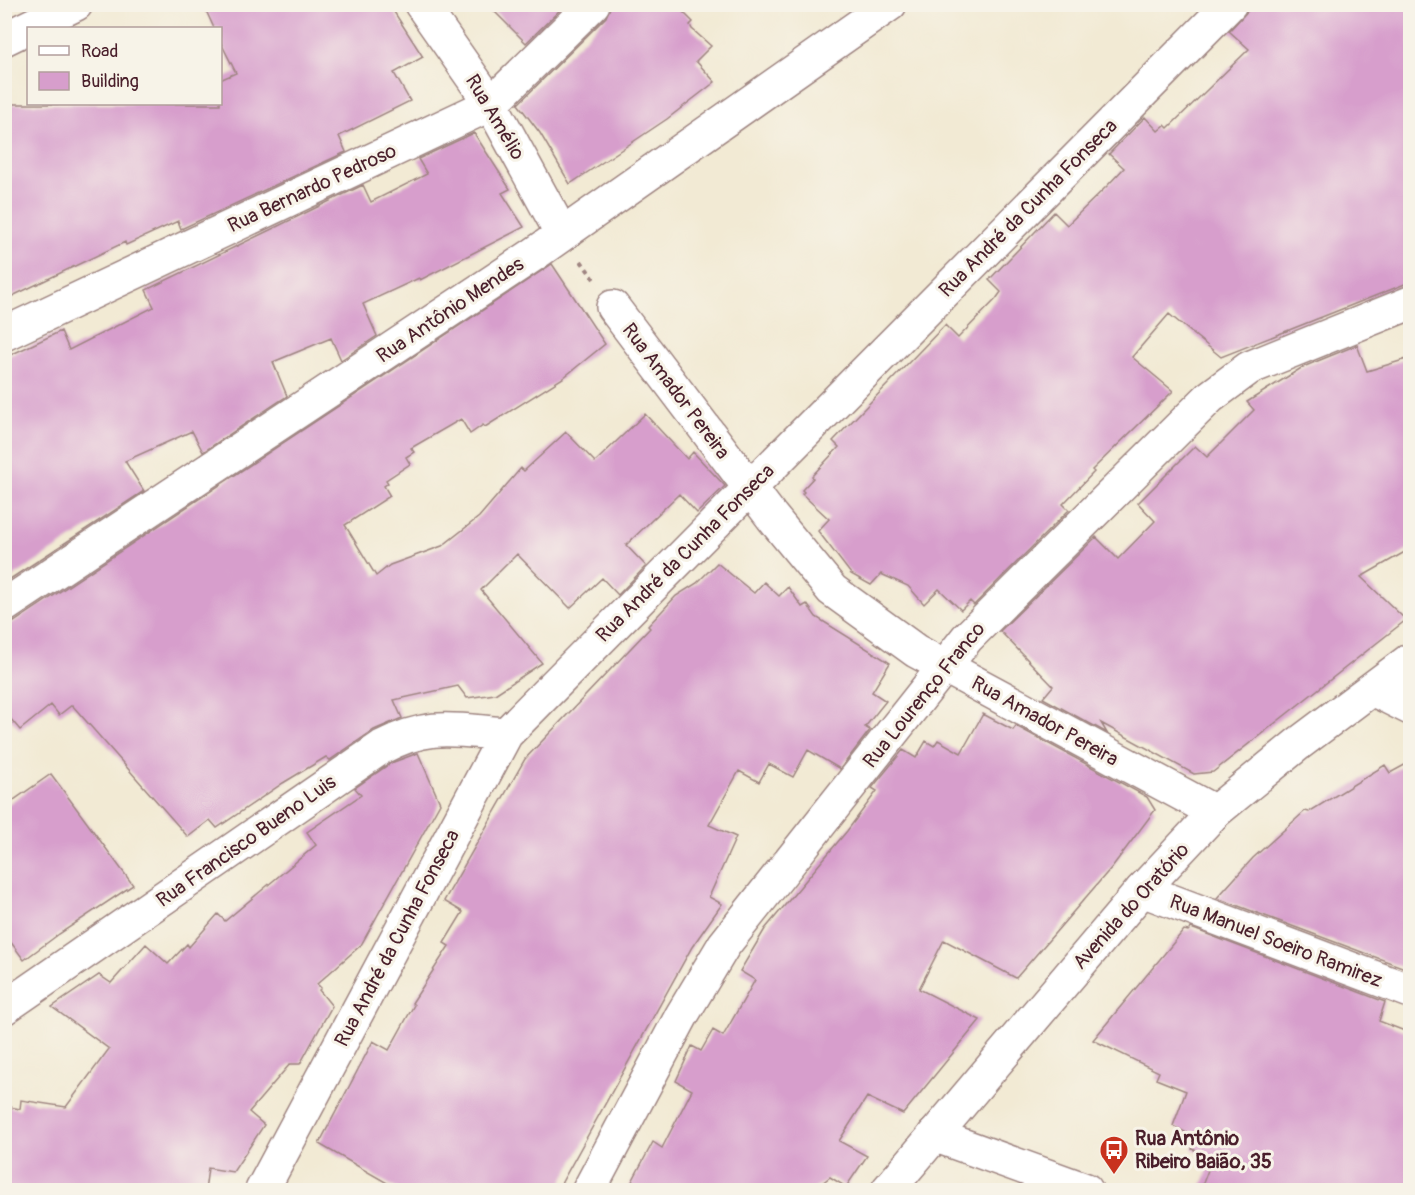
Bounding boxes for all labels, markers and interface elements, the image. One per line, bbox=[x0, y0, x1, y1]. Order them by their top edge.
legend bbox=[27, 27, 222, 105]
text: Road bbox=[81, 40, 118, 63]
text: Building bbox=[81, 70, 139, 93]
street label: Rua Amélio bbox=[460, 70, 530, 165]
street label: Rua André da Cunha Fonseca bbox=[933, 113, 1123, 303]
street label: Rua Bernardo Pedroso bbox=[224, 138, 401, 238]
street label: Rua Antônio Mendes bbox=[372, 251, 528, 369]
street label: Rua Amador Pereira bbox=[617, 318, 735, 464]
street label: Rua André da Cunha Fonseca bbox=[590, 458, 780, 648]
street label: Rua Lourenço Franco bbox=[858, 617, 991, 773]
street label: Rua Amador Pereira bbox=[967, 670, 1123, 772]
street label: Rua Francisco Bueno Luis bbox=[151, 769, 341, 913]
street label: Rua André da Cunha Fonseca bbox=[329, 825, 465, 1051]
street label: Avenida do Oratório bbox=[1068, 837, 1195, 975]
street label: Rua Manuel Soeiro Ramirez bbox=[1166, 889, 1386, 993]
place label: Rua Antônio Ribeiro Baião, 35 bbox=[1135, 1126, 1272, 1174]
bus stop icon: Rua Antônio Ribeiro Baião, 35 bbox=[1098, 1134, 1130, 1176]

